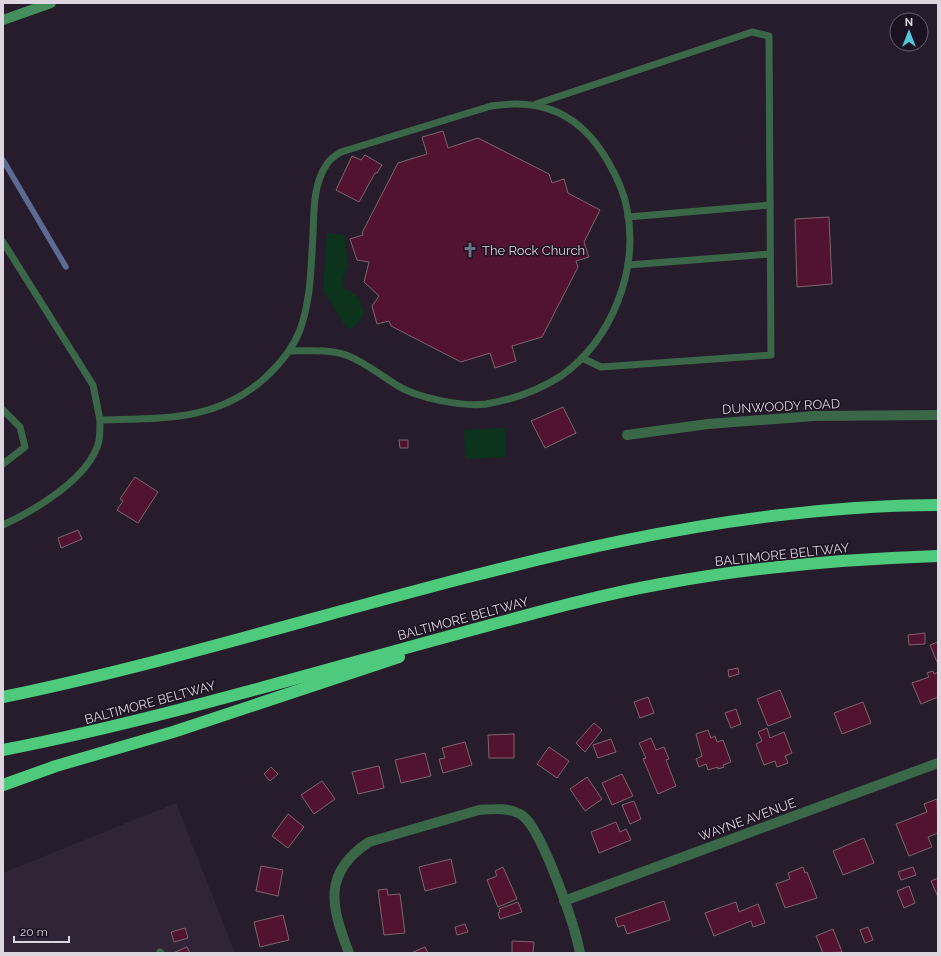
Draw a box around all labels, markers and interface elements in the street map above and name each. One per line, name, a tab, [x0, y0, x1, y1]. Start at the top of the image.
north arrow	[889, 12, 929, 52]
text: N	[905, 16, 913, 29]
church icon: The Rock Church	[461, 241, 479, 259]
place label: The Rock Church	[482, 243, 585, 258]
street label: DUNWOODY ROAD	[722, 396, 840, 417]
street label: BALTIMORE BELTWAY	[714, 540, 851, 569]
street label: BALTIMORE BELTWAY	[396, 594, 531, 643]
street label: BALTIMORE BELTWAY	[83, 678, 218, 727]
street label: WAYNE AVENUE	[696, 795, 798, 844]
scale bar	[14, 918, 69, 944]
text: 20 m	[20, 925, 48, 939]

